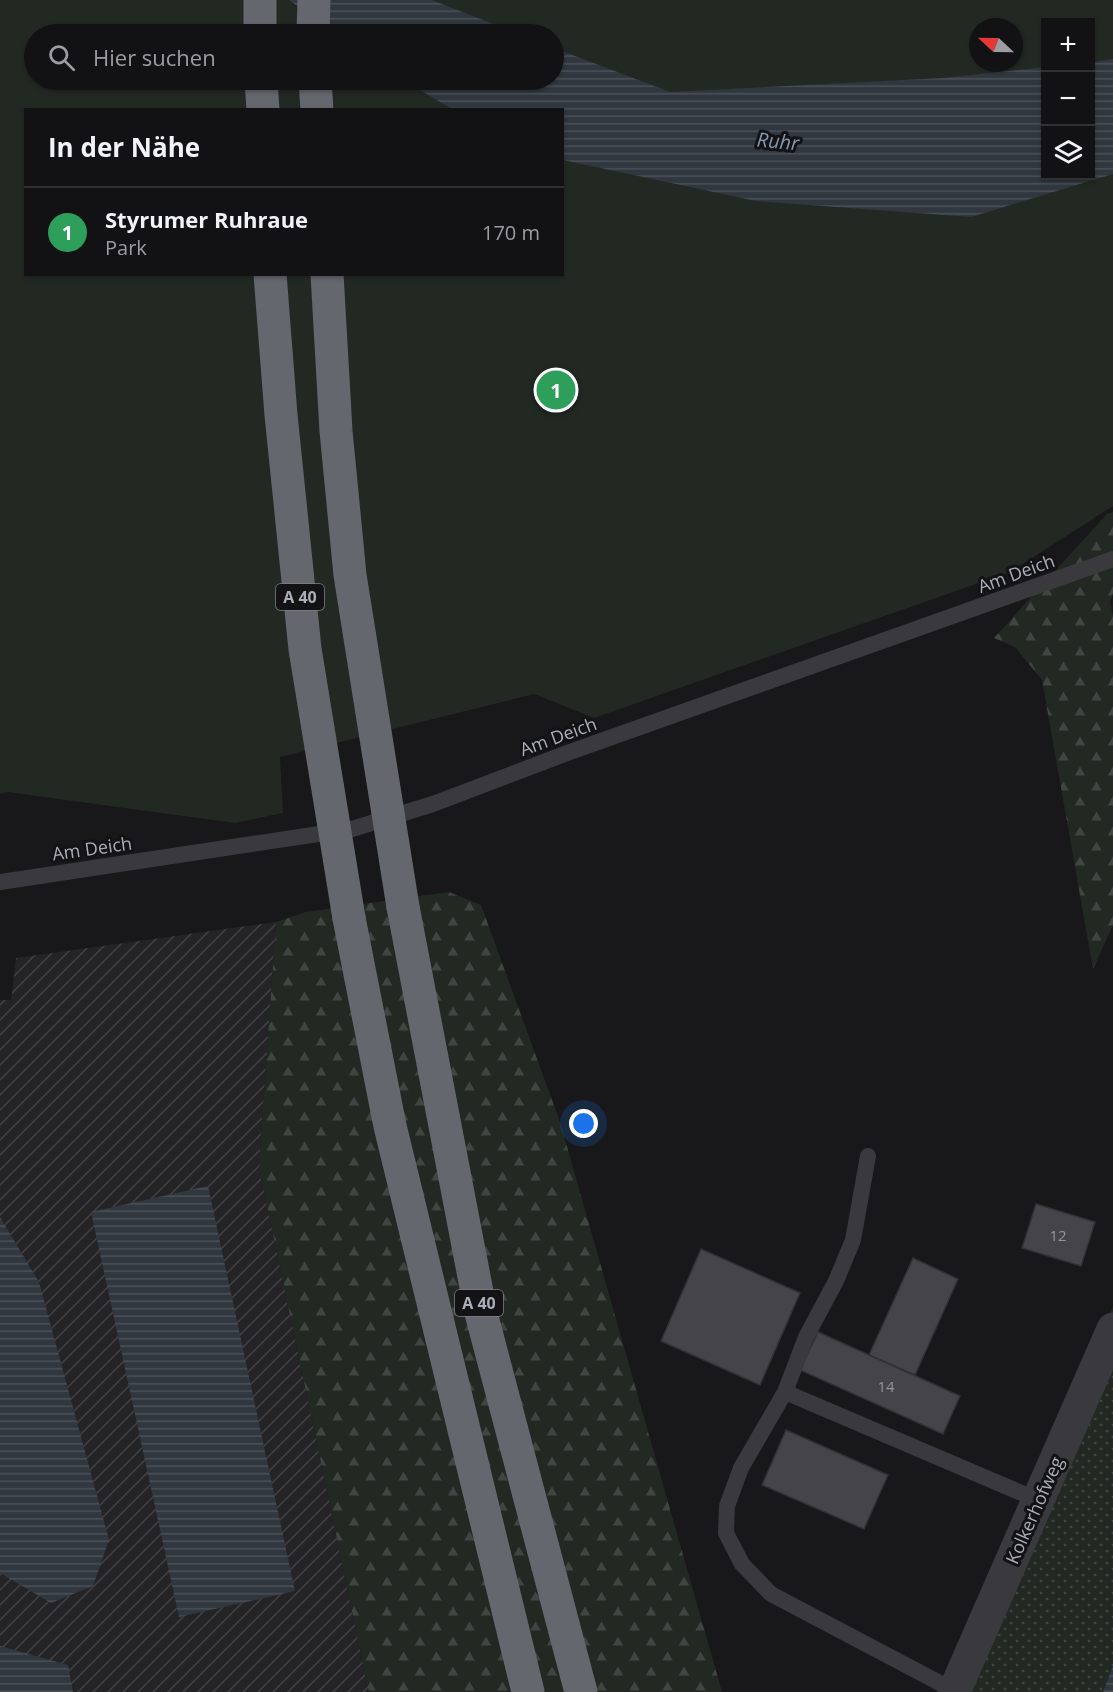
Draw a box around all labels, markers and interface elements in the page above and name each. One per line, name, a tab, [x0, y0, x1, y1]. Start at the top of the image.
north arrow	[969, 18, 1023, 72]
map controls	[1041, 18, 1095, 180]
button: +	[1041, 18, 1095, 72]
search box	[24, 24, 564, 90]
icon: search	[45, 41, 78, 74]
text: Hier suchen	[93, 42, 216, 72]
button: −	[1041, 72, 1095, 126]
water label: Ruhr	[756, 126, 801, 156]
button: layers	[1041, 126, 1095, 180]
text: In der Nähe	[48, 129, 200, 165]
text: Styrumer Ruhraue	[105, 204, 308, 234]
text: 1	[62, 219, 73, 246]
text: 170 m	[482, 219, 540, 246]
text: Park	[105, 234, 147, 261]
pin: 1	[536, 368, 576, 412]
street label: Am Deich	[974, 548, 1058, 598]
road number: A 40	[276, 584, 324, 610]
street label: Am Deich	[516, 711, 600, 761]
street label: Am Deich	[51, 831, 133, 865]
your location	[569, 1109, 598, 1138]
house number: 12	[1049, 1225, 1067, 1245]
road number: A 40	[455, 1290, 503, 1316]
house number: 14	[877, 1376, 895, 1396]
street label: Kolkerhofweg	[1000, 1452, 1068, 1567]

